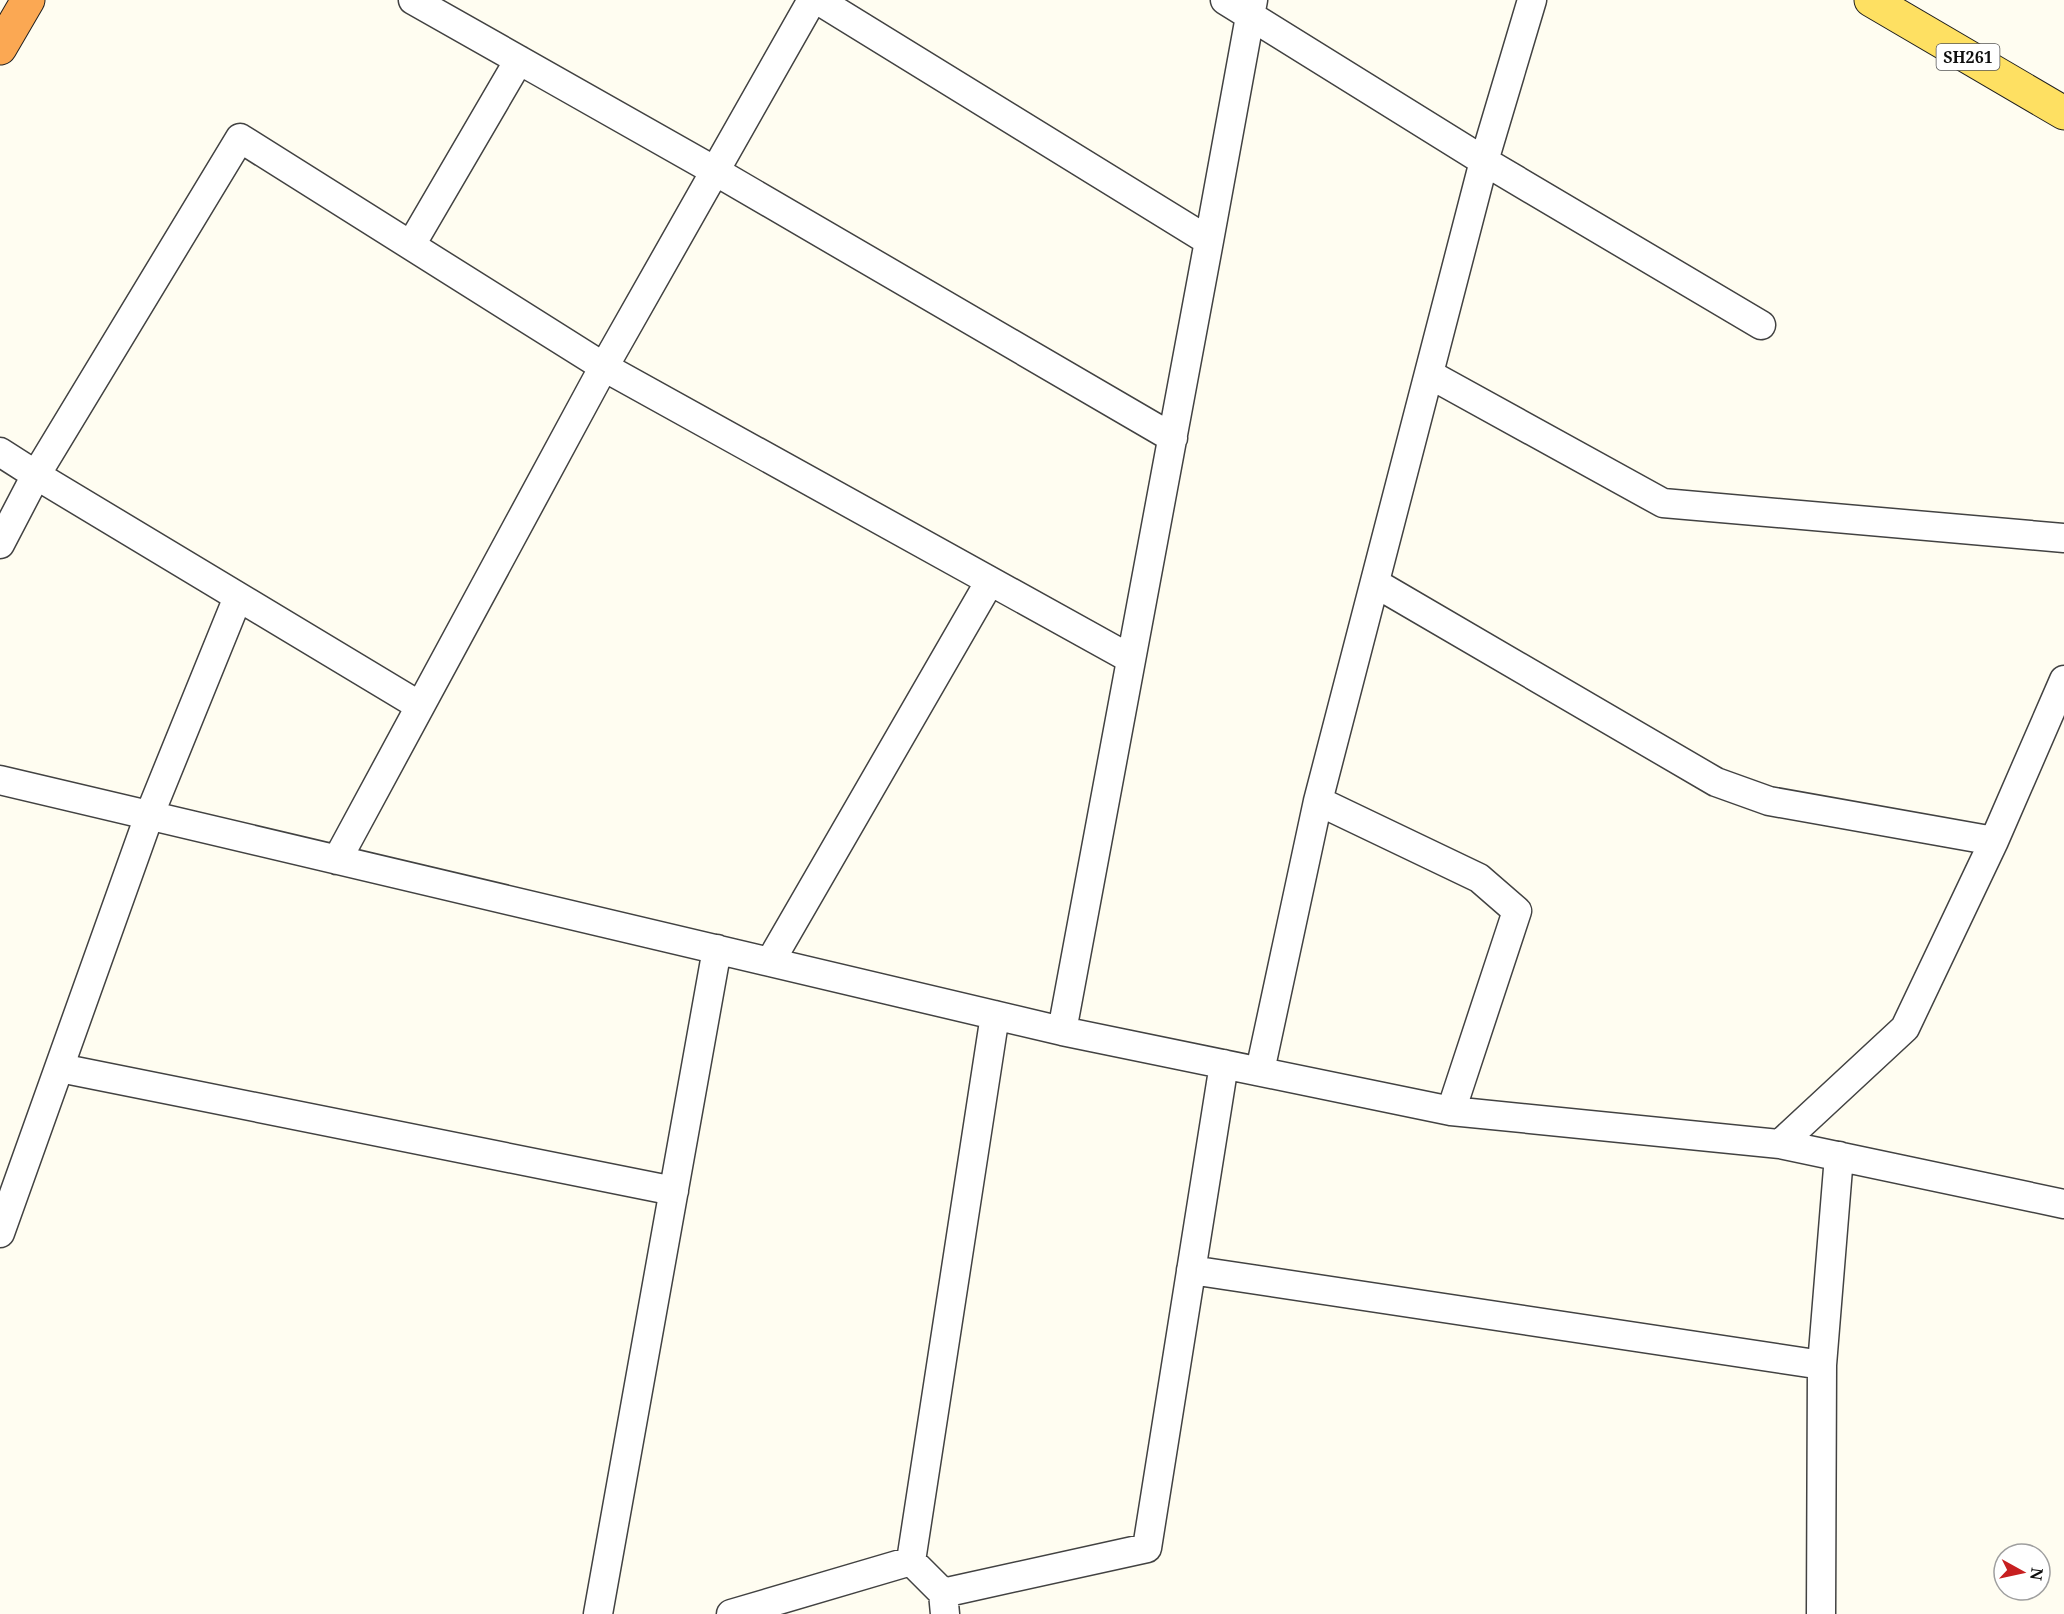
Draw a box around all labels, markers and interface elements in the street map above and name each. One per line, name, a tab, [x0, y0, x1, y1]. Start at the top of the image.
road number: SH261	[1936, 44, 2000, 70]
north arrow	[1992, 1542, 2052, 1602]
text: N	[2025, 1566, 2049, 1582]

